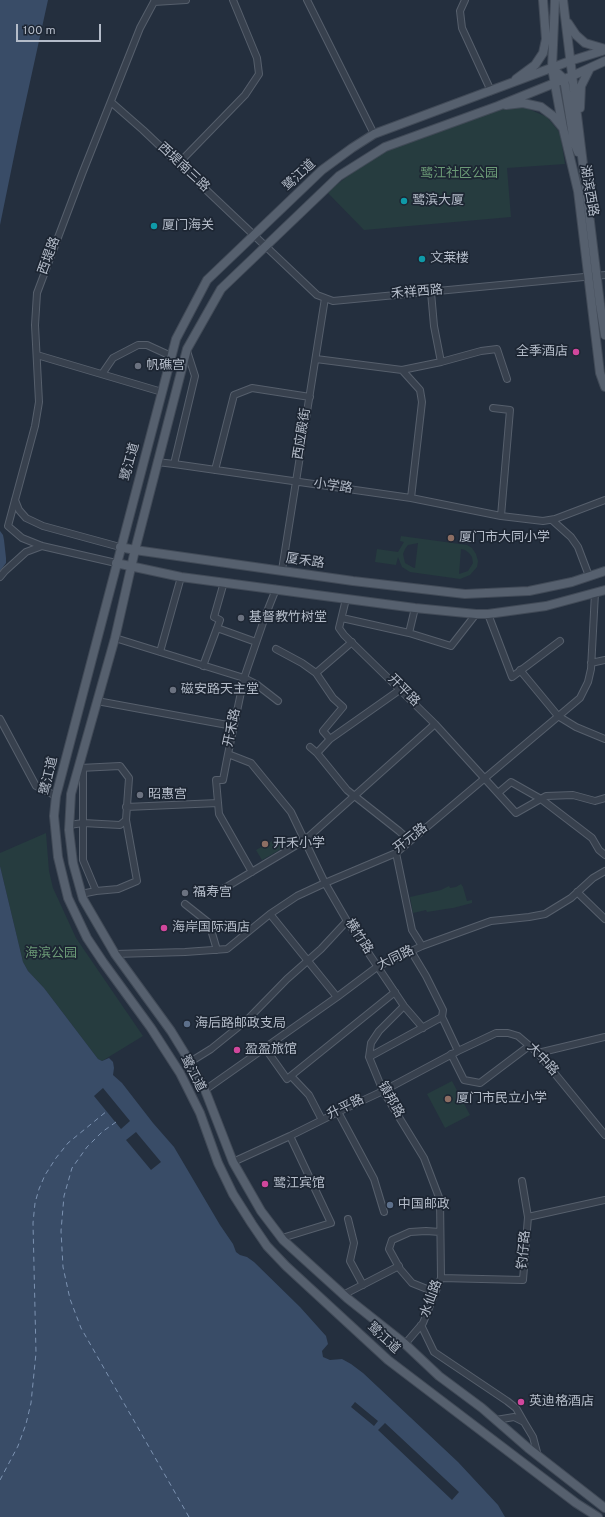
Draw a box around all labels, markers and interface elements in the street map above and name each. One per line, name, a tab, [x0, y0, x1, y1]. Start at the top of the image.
scale bar	[18, 16, 103, 42]
text: 100 m	[23, 23, 56, 39]
street label: 西堤南三路	[154, 140, 212, 196]
street label: 鹭江道	[280, 157, 320, 195]
street label: 湖滨西路	[576, 164, 600, 218]
park label: 鹭江社区公园	[420, 166, 498, 182]
place label: 鹭滨大厦	[412, 193, 464, 209]
marker: 鹭滨大厦	[399, 196, 409, 206]
place label: 厦门海关	[162, 218, 214, 234]
marker: 厦门海关	[149, 221, 159, 231]
street label: 西堤路	[36, 235, 64, 277]
place label: 文莱楼	[430, 251, 469, 267]
marker: 文莱楼	[417, 254, 427, 264]
street label: 禾祥西路	[390, 283, 444, 303]
place label: 全季酒店	[516, 344, 568, 360]
marker: 全季酒店	[571, 347, 581, 357]
place label: 帆礁宫	[146, 358, 185, 374]
marker: 帆礁宫	[133, 361, 143, 371]
street label: 西应殿街	[291, 407, 315, 461]
street label: 鹭江道	[118, 441, 144, 483]
street label: 小学路	[313, 477, 353, 497]
place label: 厦门市大同小学	[459, 530, 550, 546]
marker: 厦门市大同小学	[446, 533, 456, 543]
street label: 厦禾路	[285, 552, 325, 572]
place label: 基督教竹树堂	[249, 610, 327, 626]
marker: 基督教竹树堂	[236, 613, 246, 623]
street label: 开平路	[384, 672, 422, 710]
place label: 磁安路天主堂	[181, 682, 259, 698]
marker: 磁安路天主堂	[168, 685, 178, 695]
street label: 开禾路	[221, 707, 245, 749]
street label: 鹭江道	[38, 755, 62, 797]
place label: 昭惠宫	[148, 787, 187, 803]
marker: 昭惠宫	[135, 790, 145, 800]
street label: 开元路	[391, 821, 431, 857]
place label: 开禾小学	[273, 836, 325, 852]
marker: 开禾小学	[260, 839, 270, 849]
place label: 福寿宫	[193, 885, 232, 901]
marker: 福寿宫	[180, 888, 190, 898]
street label: 横竹路	[341, 916, 375, 958]
place label: 海岸国际酒店	[172, 920, 250, 936]
marker: 海岸国际酒店	[159, 923, 169, 933]
street label: 大同路	[375, 943, 417, 975]
park label: 海滨公园	[25, 946, 77, 962]
place label: 海后路邮政支局	[195, 1016, 286, 1032]
marker: 海后路邮政支局	[182, 1019, 192, 1029]
street label: 大中路	[523, 1040, 561, 1080]
place label: 盈盈旅馆	[245, 1042, 297, 1058]
marker: 盈盈旅馆	[232, 1045, 242, 1055]
street label: 鹭江道	[176, 1053, 208, 1095]
street label: 镇邦路	[374, 1079, 406, 1121]
place label: 厦门市民立小学	[456, 1091, 547, 1107]
street label: 升平路	[325, 1092, 367, 1124]
marker: 厦门市民立小学	[443, 1094, 453, 1104]
place label: 鹭江宾馆	[273, 1176, 325, 1192]
marker: 鹭江宾馆	[260, 1179, 270, 1189]
place label: 中国邮政	[398, 1197, 450, 1213]
marker: 中国邮政	[385, 1200, 395, 1210]
street label: 钓仔路	[516, 1230, 534, 1270]
street label: 水仙路	[418, 1278, 446, 1320]
street label: 鹭江道	[363, 1320, 403, 1358]
place label: 英迪格酒店	[529, 1394, 594, 1410]
marker: 英迪格酒店	[516, 1397, 526, 1407]

